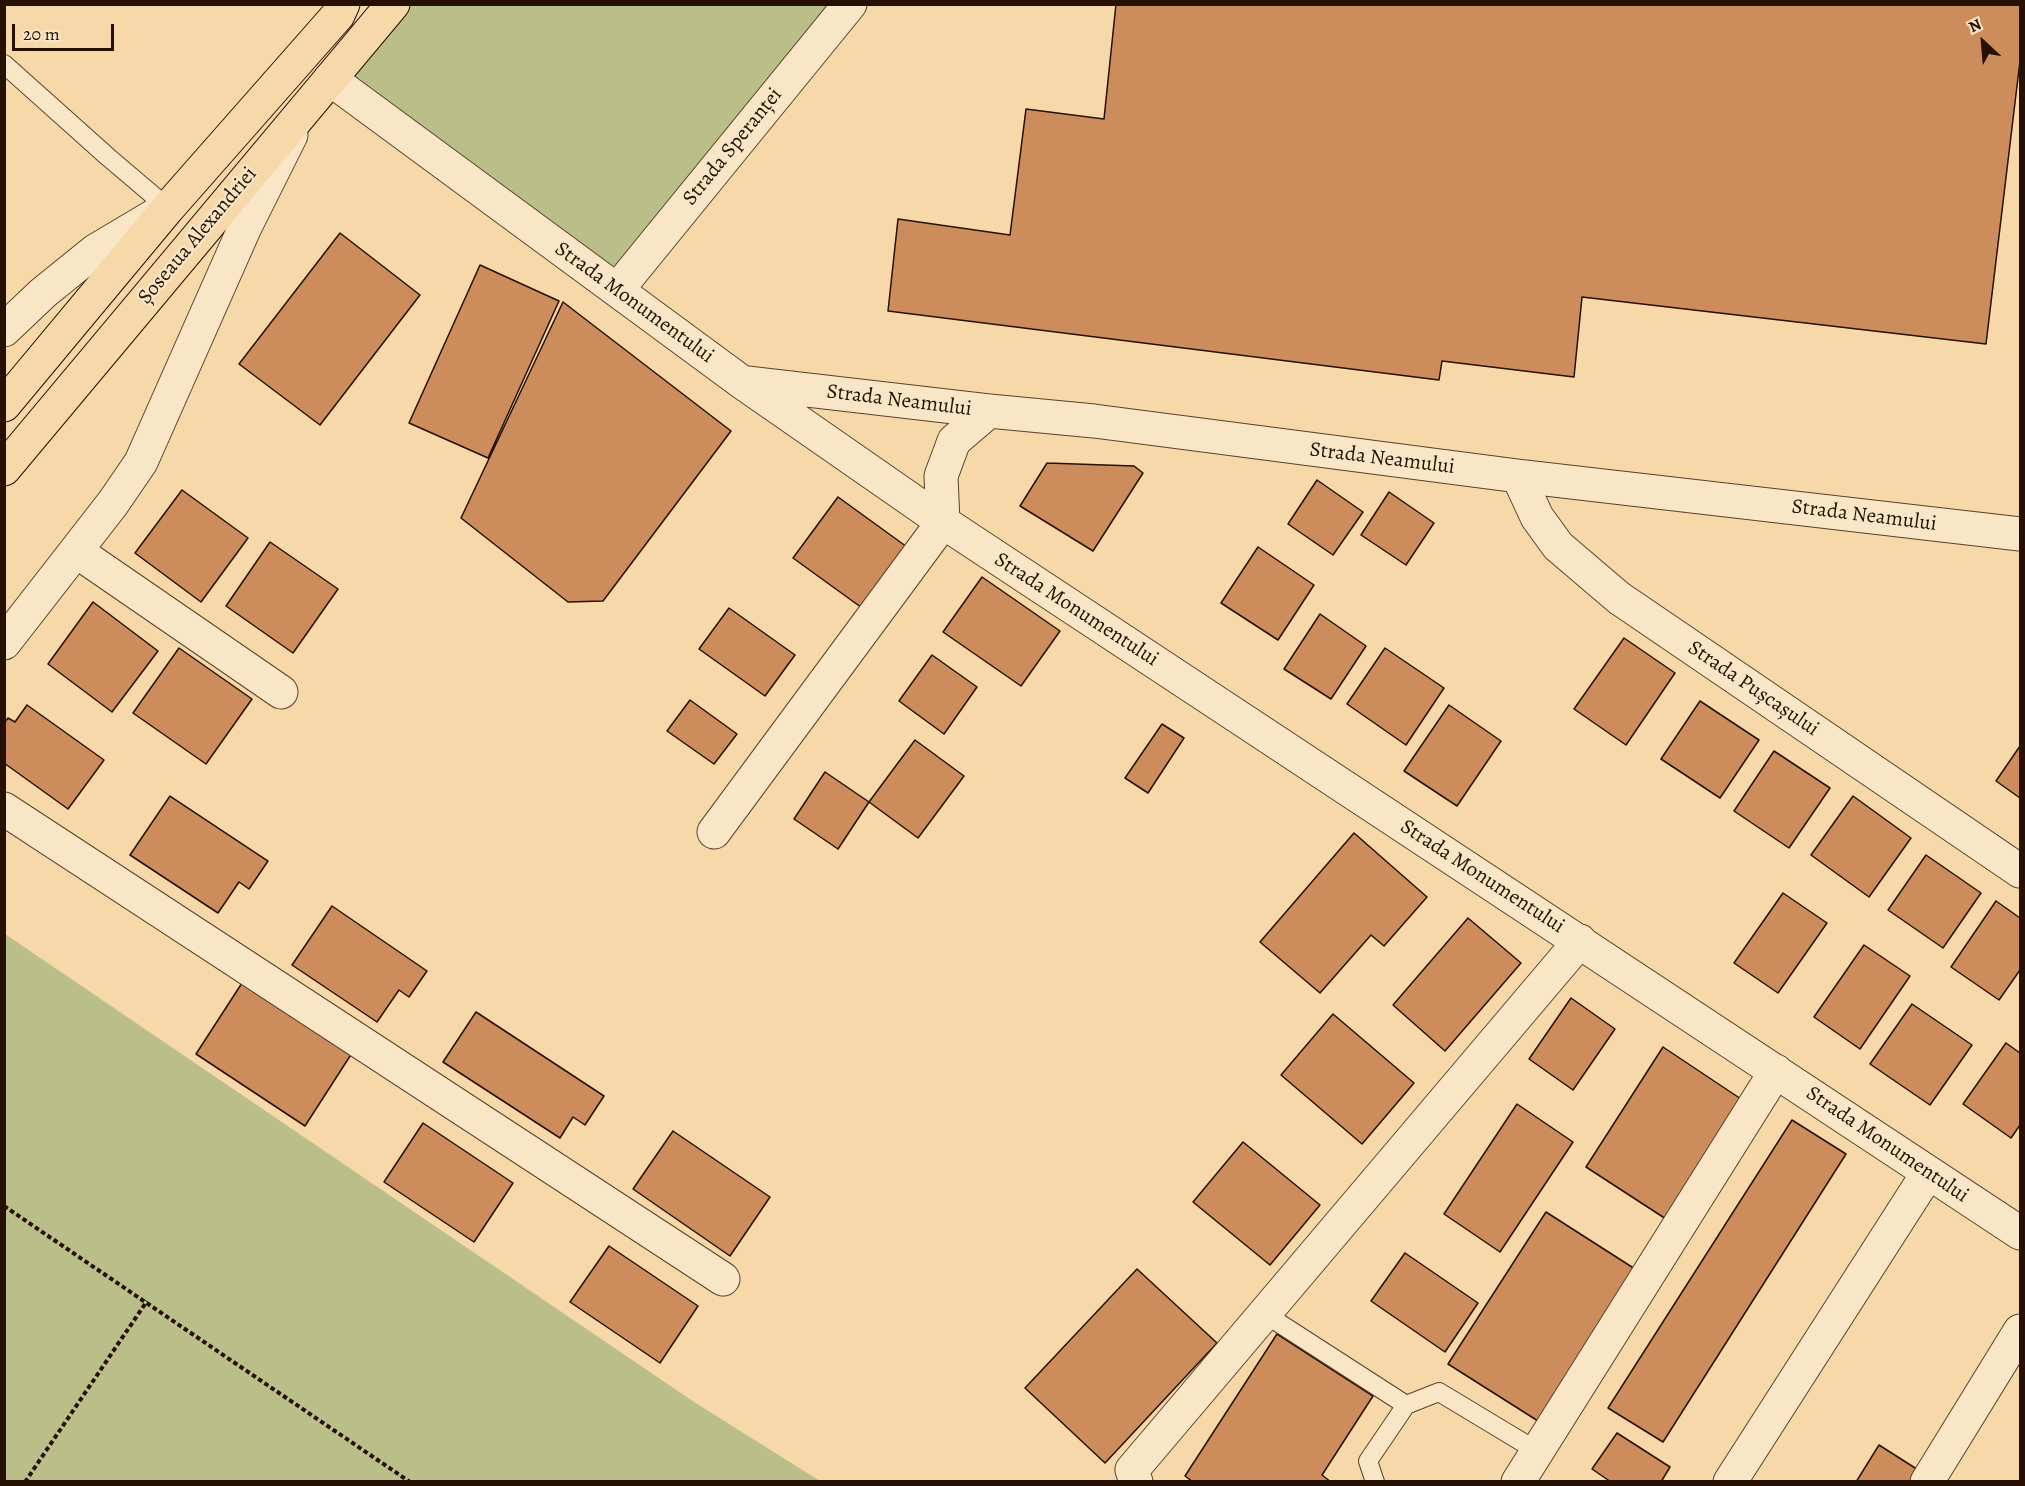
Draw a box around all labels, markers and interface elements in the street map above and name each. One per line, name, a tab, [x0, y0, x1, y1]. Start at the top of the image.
scale bar	[15, 12, 117, 50]
north arrow	[1953, 12, 2013, 72]
text: N	[1965, 13, 1985, 38]
text: 20 m	[23, 22, 60, 46]
street label: Strada Speranței	[678, 83, 788, 211]
street label: Șoseaua Alexandriei	[133, 162, 263, 310]
street label: Strada Monumentului	[549, 237, 719, 369]
street label: Strada Neamului	[825, 380, 973, 422]
street label: Strada Neamului	[1308, 438, 1456, 480]
street label: Strada Neamului	[1790, 495, 1938, 537]
street label: Strada Monumentului	[989, 548, 1163, 672]
street label: Strada Pușcașului	[1683, 636, 1823, 742]
street label: Strada Monumentului	[1395, 815, 1569, 939]
street label: Strada Monumentului	[1801, 1081, 1973, 1209]

